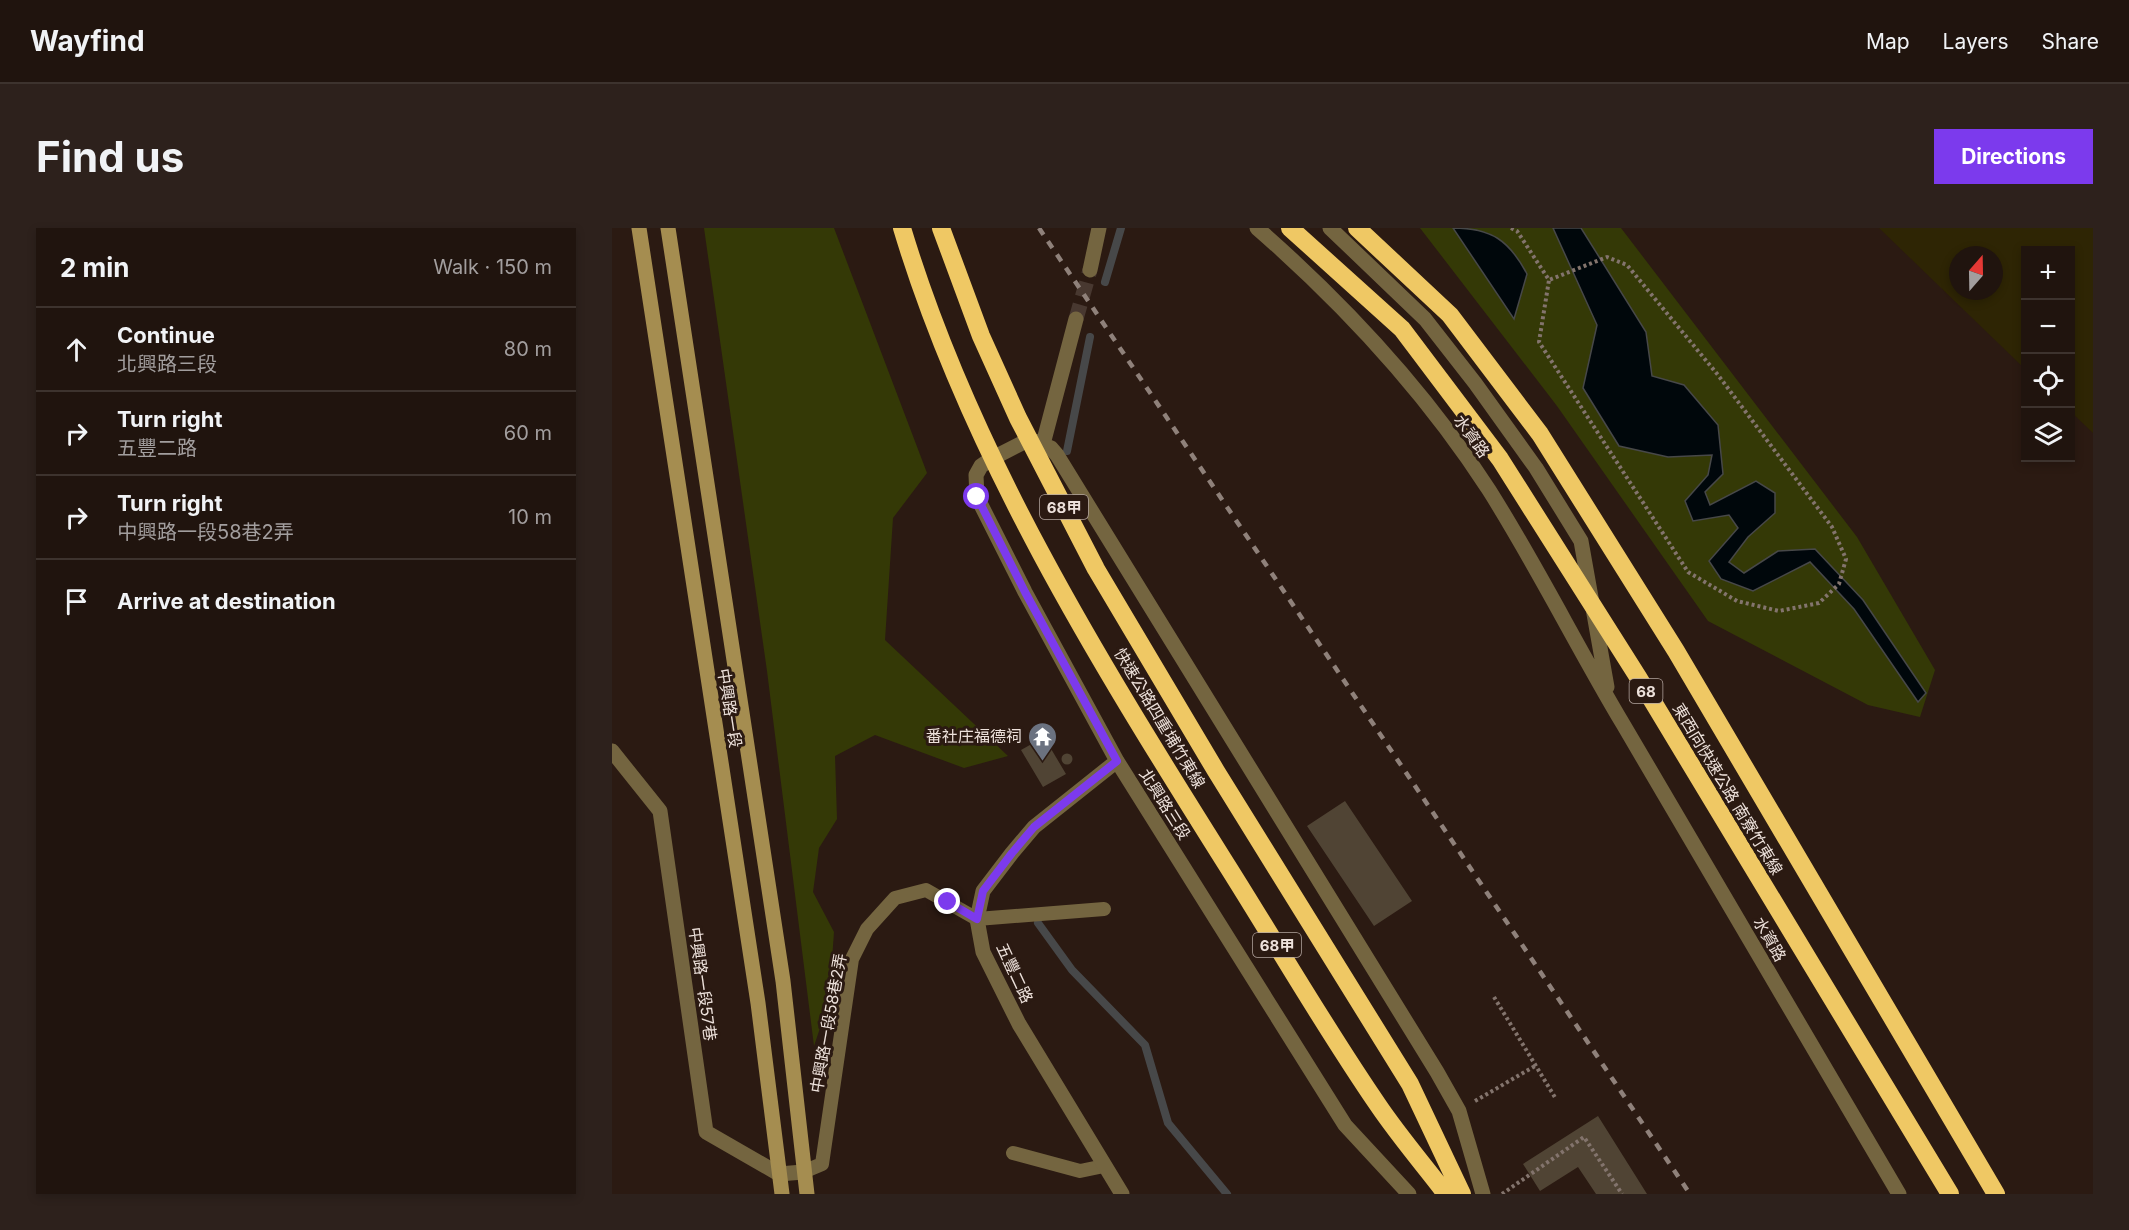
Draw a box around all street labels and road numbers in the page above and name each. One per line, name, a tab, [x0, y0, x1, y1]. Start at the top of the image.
street label: 水資路	[1450, 411, 1494, 461]
road number: 68甲	[1040, 495, 1088, 519]
street label: 快速公路四重埔竹東線	[1110, 644, 1210, 792]
street label: 中興路一段	[714, 667, 746, 749]
road number: 68	[1630, 679, 1662, 703]
street label: 東西向快速公路 南寮竹東線	[1669, 700, 1787, 878]
street label: 北興路三段	[1135, 765, 1195, 843]
street label: 水資路	[1749, 913, 1791, 965]
street label: 中興路一段57巷	[685, 926, 721, 1042]
road number: 68甲	[1253, 933, 1301, 957]
street label: 五豐二路	[992, 940, 1038, 1006]
street label: 中興路一段58巷2弄	[806, 952, 850, 1094]

